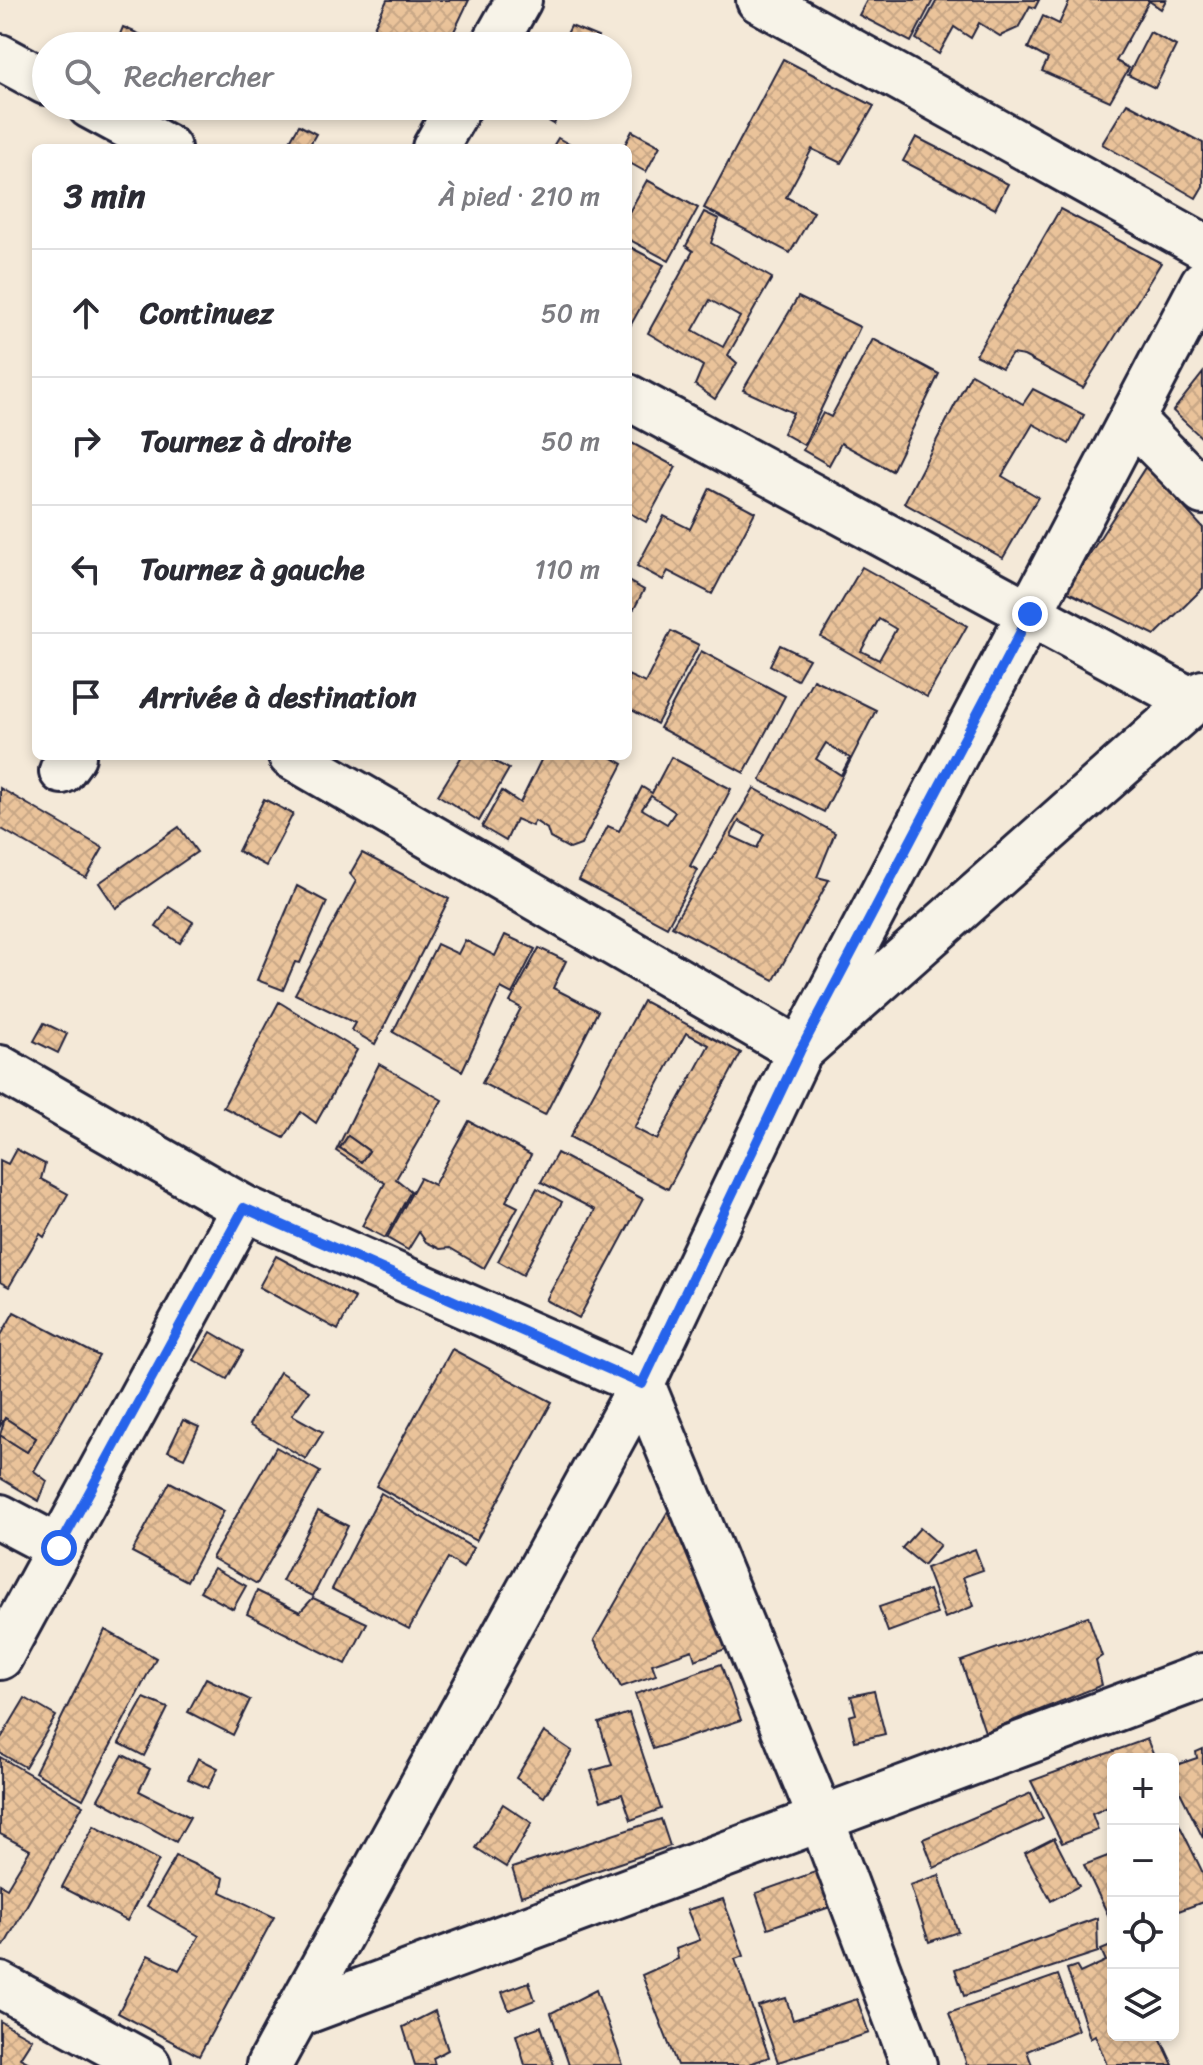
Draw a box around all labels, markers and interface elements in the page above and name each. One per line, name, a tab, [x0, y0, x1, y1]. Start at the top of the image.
search box	[32, 32, 632, 120]
text: Rechercher	[124, 49, 274, 103]
icon: search	[60, 54, 104, 98]
text: 3 min	[64, 166, 145, 226]
text: À pied · 210 m	[438, 173, 600, 219]
text: Continuez	[140, 286, 274, 340]
text: 50 m	[541, 290, 600, 336]
icon: ahead	[64, 291, 108, 335]
text: Tournez à droite	[140, 414, 351, 468]
text: 50 m	[541, 418, 600, 464]
icon: right	[64, 419, 108, 463]
text: Tournez à gauche	[140, 542, 365, 596]
text: 110 m	[535, 546, 600, 592]
icon: left	[64, 547, 108, 591]
route end	[1012, 596, 1048, 632]
text: Arrivée à destination	[140, 670, 417, 724]
icon: arrive	[64, 675, 108, 719]
route start	[41, 1530, 77, 1566]
map controls	[1107, 1753, 1179, 2041]
button: +	[1107, 1753, 1179, 1825]
button: −	[1107, 1825, 1179, 1897]
button: locate	[1107, 1897, 1179, 1969]
button: layers	[1107, 1969, 1179, 2041]

